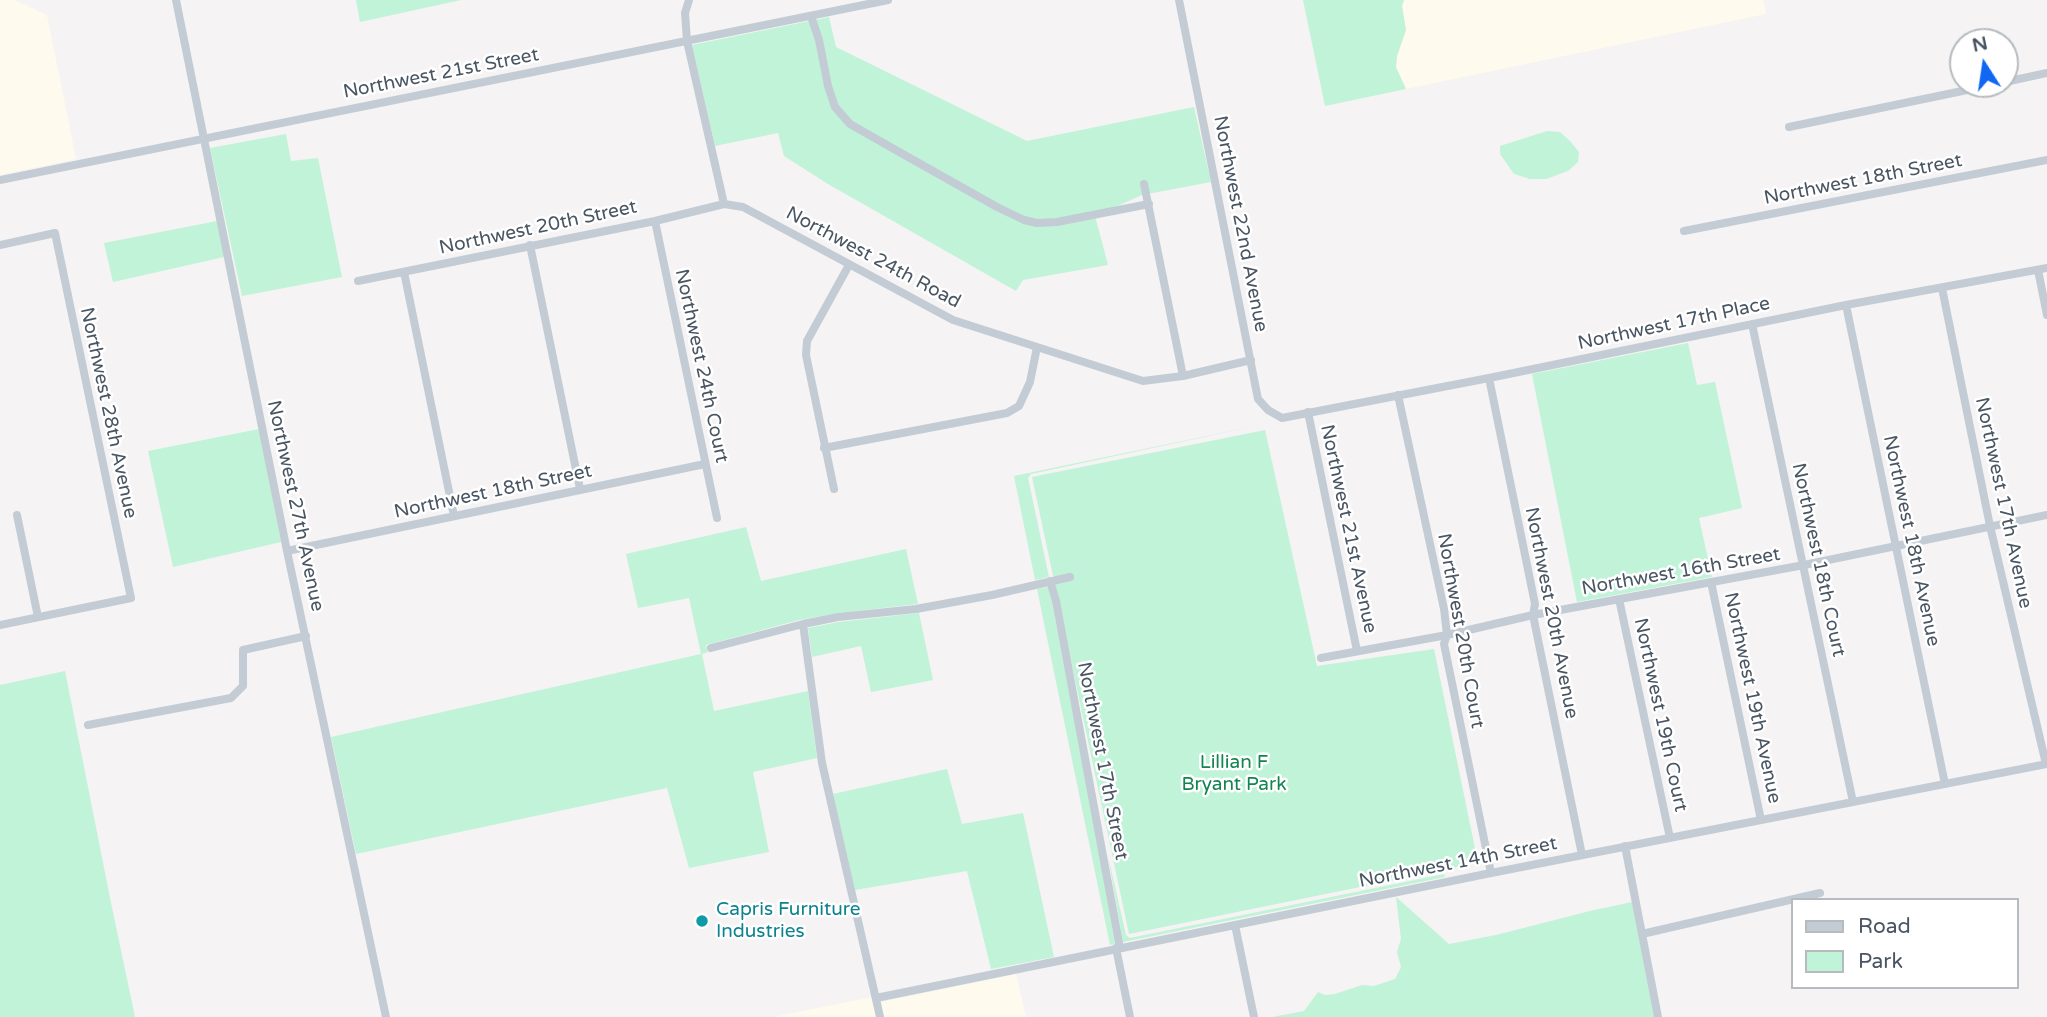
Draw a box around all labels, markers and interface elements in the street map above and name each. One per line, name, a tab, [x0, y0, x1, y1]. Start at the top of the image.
north arrow	[1949, 28, 2019, 98]
text: N	[1970, 32, 1990, 57]
street label: Northwest 21st Street	[341, 44, 541, 104]
street label: Northwest 22nd Avenue	[1208, 114, 1272, 334]
street label: Northwest 18th Street	[1762, 150, 1964, 210]
street label: Northwest 20th Street	[437, 196, 639, 260]
street label: Northwest 24th Road	[782, 202, 964, 314]
street label: Northwest 24th Court	[669, 267, 733, 465]
street label: Northwest 17th Place	[1576, 292, 1772, 356]
street label: Northwest 28th Avenue	[74, 305, 142, 521]
street label: Northwest 17th Avenue	[1969, 395, 2037, 611]
street label: Northwest 27th Avenue	[261, 398, 329, 614]
street label: Northwest 21st Avenue	[1315, 423, 1381, 635]
street label: Northwest 18th Avenue	[1877, 433, 1945, 649]
street label: Northwest 18th Street	[392, 460, 594, 524]
street label: Northwest 18th Court	[1786, 461, 1850, 659]
street label: Northwest 20th Avenue	[1519, 505, 1583, 721]
street label: Northwest 20th Court	[1432, 532, 1488, 730]
street label: Northwest 16th Street	[1580, 543, 1782, 601]
street label: Northwest 19th Avenue	[1718, 590, 1786, 806]
street label: Northwest 19th Court	[1628, 616, 1692, 814]
street label: Northwest 17th Street	[1072, 660, 1132, 862]
park label: Lillian F Bryant Park	[1181, 752, 1287, 796]
street label: Northwest 14th Street	[1357, 833, 1559, 893]
legend	[1792, 898, 2019, 989]
place label: Capris Furniture Industries	[716, 899, 861, 943]
marker: Capris Furniture Industries	[694, 913, 710, 929]
text: Road	[1858, 914, 1911, 939]
text: Park	[1858, 949, 1903, 974]

